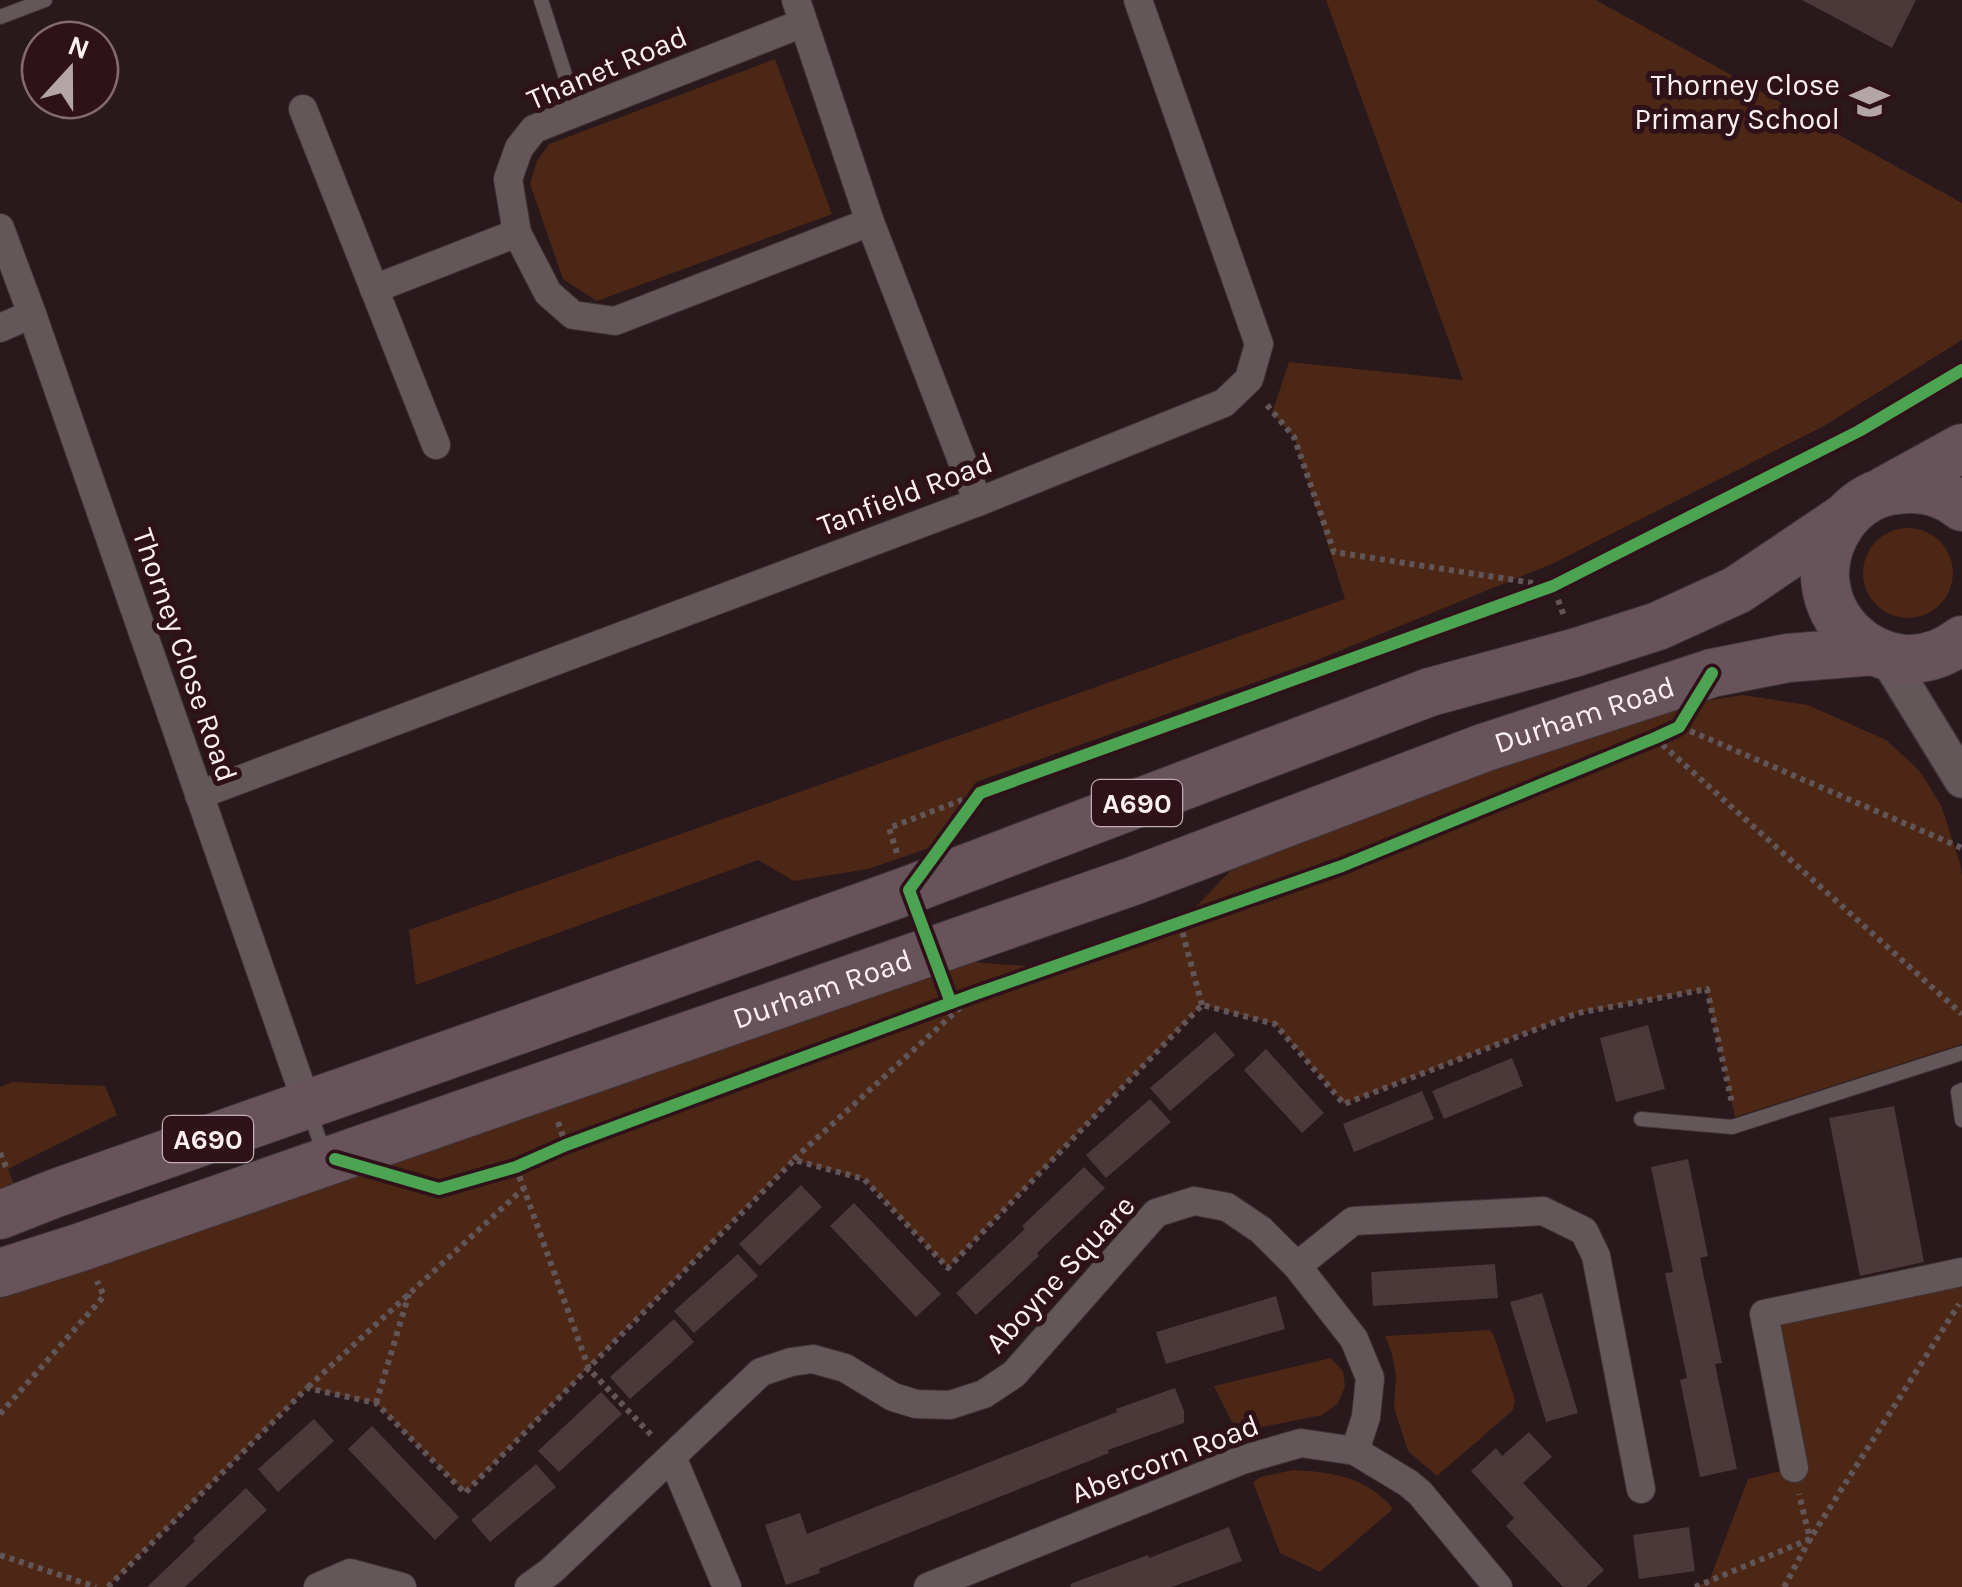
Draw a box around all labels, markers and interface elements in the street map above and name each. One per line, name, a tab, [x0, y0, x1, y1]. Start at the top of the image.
street label: Thanet Road	[521, 18, 693, 118]
north arrow	[20, 20, 120, 120]
text: N	[63, 28, 94, 66]
place label: Thorney Close Primary School	[1634, 67, 1840, 137]
school or university icon: Thorney Close Primary School	[1849, 81, 1891, 123]
street label: Tanfield Road	[813, 444, 997, 544]
street label: Thorney Close Road	[125, 524, 245, 786]
street label: Durham Road	[1490, 668, 1679, 761]
road number: A690	[1092, 780, 1182, 826]
street label: Durham Road	[728, 941, 917, 1037]
road number: A690	[163, 1116, 253, 1162]
street label: Aboyne Square	[978, 1188, 1142, 1360]
street label: Abercorn Road	[1066, 1407, 1264, 1511]

